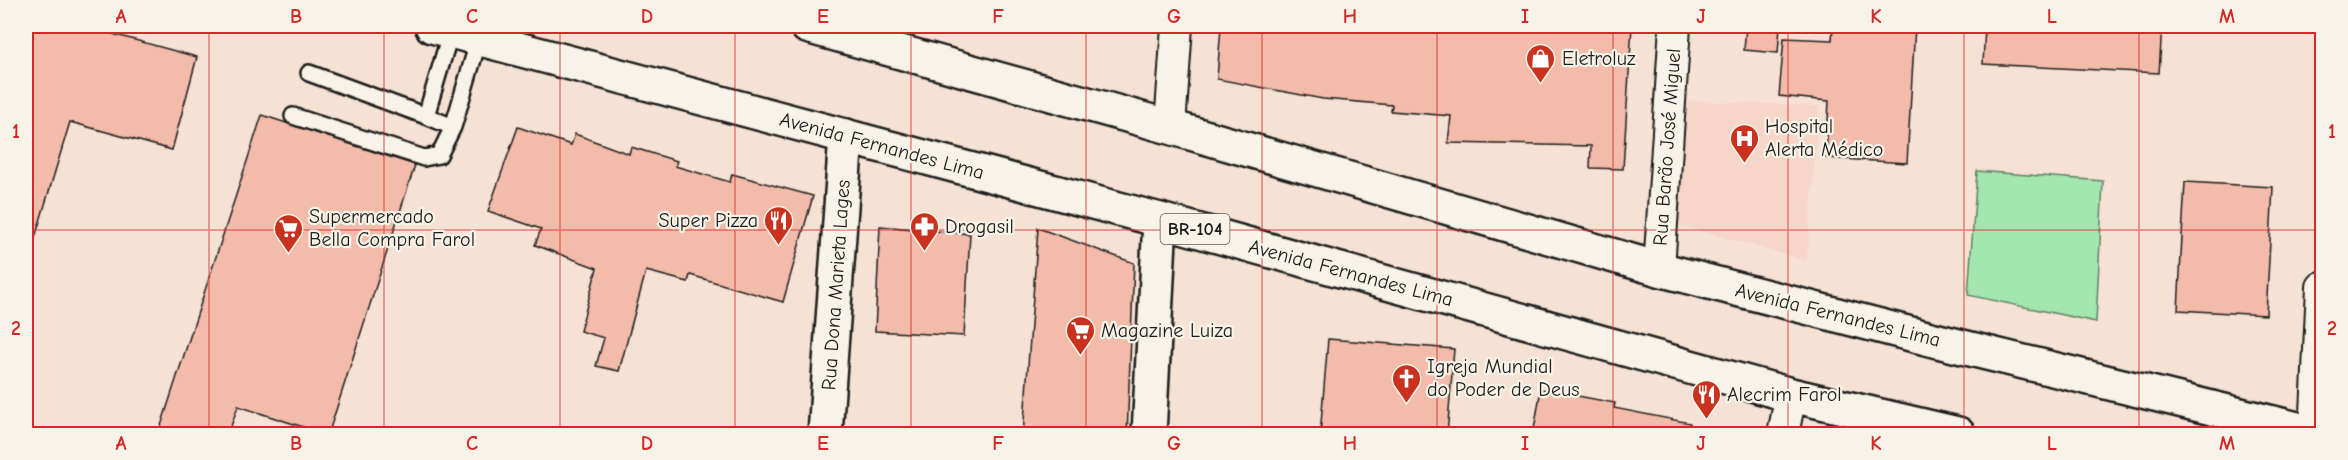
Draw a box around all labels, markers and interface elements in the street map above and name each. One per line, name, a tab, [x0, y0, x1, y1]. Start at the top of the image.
text: A	[115, 5, 127, 28]
text: B	[290, 5, 302, 28]
text: C	[466, 5, 478, 28]
text: D	[641, 5, 653, 28]
text: E	[817, 5, 829, 28]
text: F	[992, 5, 1004, 28]
text: G	[1167, 5, 1181, 28]
text: H	[1343, 5, 1357, 28]
text: I	[1521, 5, 1529, 28]
text: J	[1696, 5, 1706, 28]
text: K	[1870, 5, 1882, 28]
text: L	[2047, 5, 2057, 28]
text: M	[2219, 5, 2235, 28]
shop icon: Eletroluz	[1525, 42, 1557, 84]
place label: Eletroluz	[1562, 47, 1636, 70]
street label: Rua Barão José Miguel	[1649, 48, 1685, 246]
street label: Avenida Fernandes Lima	[777, 108, 987, 184]
place label: Hospital Alerta Médico	[1765, 115, 1883, 161]
text: 1	[12, 120, 20, 143]
text: 1	[2328, 120, 2336, 143]
hospital icon: Hospital Alerta Médico	[1728, 122, 1760, 164]
street label: Rua Dona Marieta Lages	[817, 179, 855, 391]
restaurant icon: Super Pizza	[763, 204, 795, 246]
place label: Supermercado Bella Compra Farol	[309, 205, 475, 251]
place label: Super Pizza	[659, 209, 758, 232]
pharmacy icon: Drogasil	[908, 210, 940, 252]
supermarket icon: Supermercado Bella Compra Farol	[272, 212, 304, 254]
road number: BR-104	[1160, 214, 1230, 244]
place label: Drogasil	[945, 215, 1014, 238]
street label: Avenida Fernandes Lima	[1246, 235, 1456, 311]
street label: Avenida Fernandes Lima	[1733, 278, 1943, 352]
supermarket icon: Magazine Luiza	[1064, 314, 1096, 356]
text: 2	[11, 317, 21, 340]
text: 2	[2327, 317, 2337, 340]
place label: Magazine Luiza	[1101, 319, 1233, 342]
place label: Igreja Mundial do Poder de Deus	[1427, 355, 1579, 401]
church icon: Igreja Mundial do Poder de Deus	[1390, 362, 1422, 404]
restaurant icon: Alecrim Farol	[1690, 378, 1722, 420]
place label: Alecrim Farol	[1727, 383, 1842, 406]
text: A	[115, 432, 127, 455]
text: B	[290, 432, 302, 455]
text: C	[466, 432, 478, 455]
text: D	[641, 432, 653, 455]
text: E	[817, 432, 829, 455]
text: F	[992, 432, 1004, 455]
text: G	[1167, 432, 1181, 455]
text: H	[1343, 432, 1357, 455]
text: I	[1521, 432, 1529, 455]
text: J	[1696, 432, 1706, 455]
text: K	[1870, 432, 1882, 455]
text: L	[2047, 432, 2057, 455]
text: M	[2219, 432, 2235, 455]

